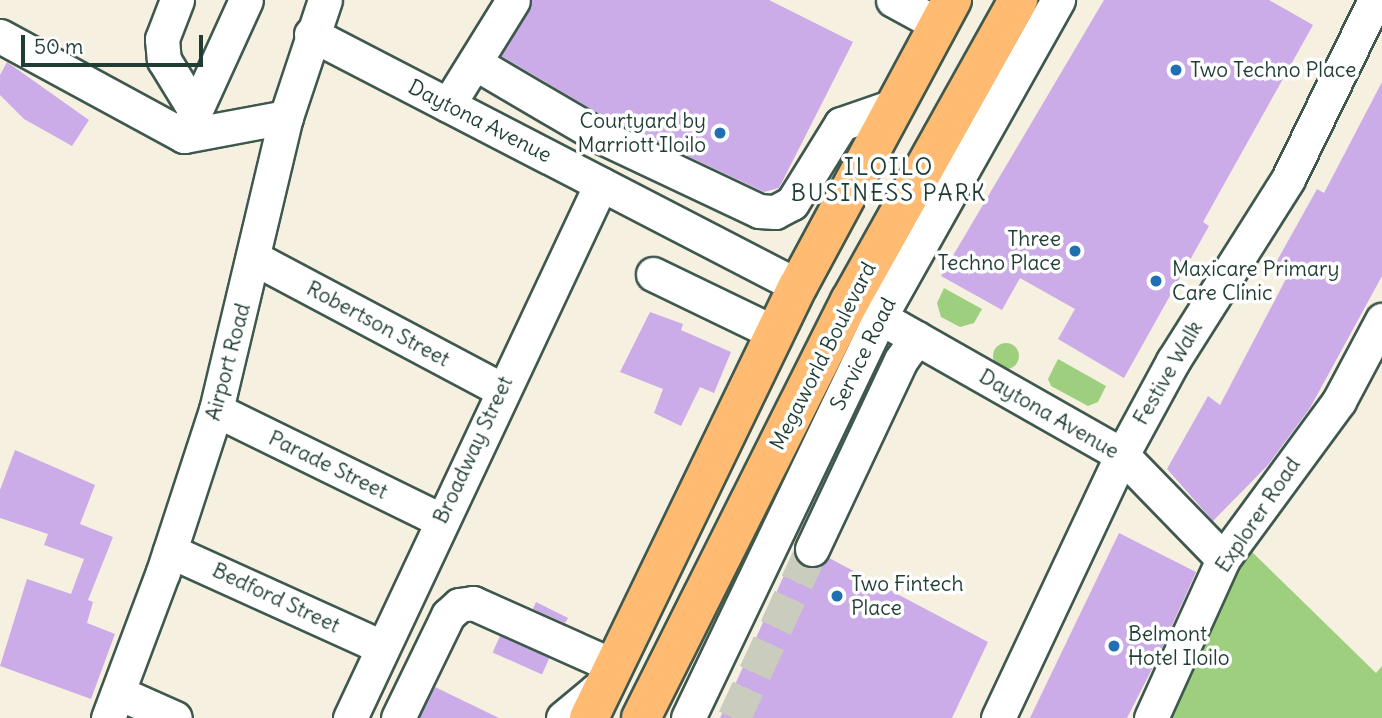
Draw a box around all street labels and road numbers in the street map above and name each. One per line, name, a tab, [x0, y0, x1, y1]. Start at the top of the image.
street label: Daytona Avenue	[404, 74, 556, 168]
street label: Megaworld Boulevard	[765, 258, 881, 454]
street label: Robertson Street	[302, 276, 454, 372]
street label: Service Road	[825, 294, 901, 414]
street label: Airport Road	[200, 301, 256, 423]
street label: Festive Walk	[1128, 317, 1208, 429]
street label: Daytona Avenue	[975, 364, 1123, 464]
street label: Broadway Street	[428, 372, 518, 528]
street label: Parade Street	[265, 425, 391, 505]
street label: Explorer Road	[1210, 453, 1306, 577]
street label: Bedford Street	[208, 558, 344, 638]

